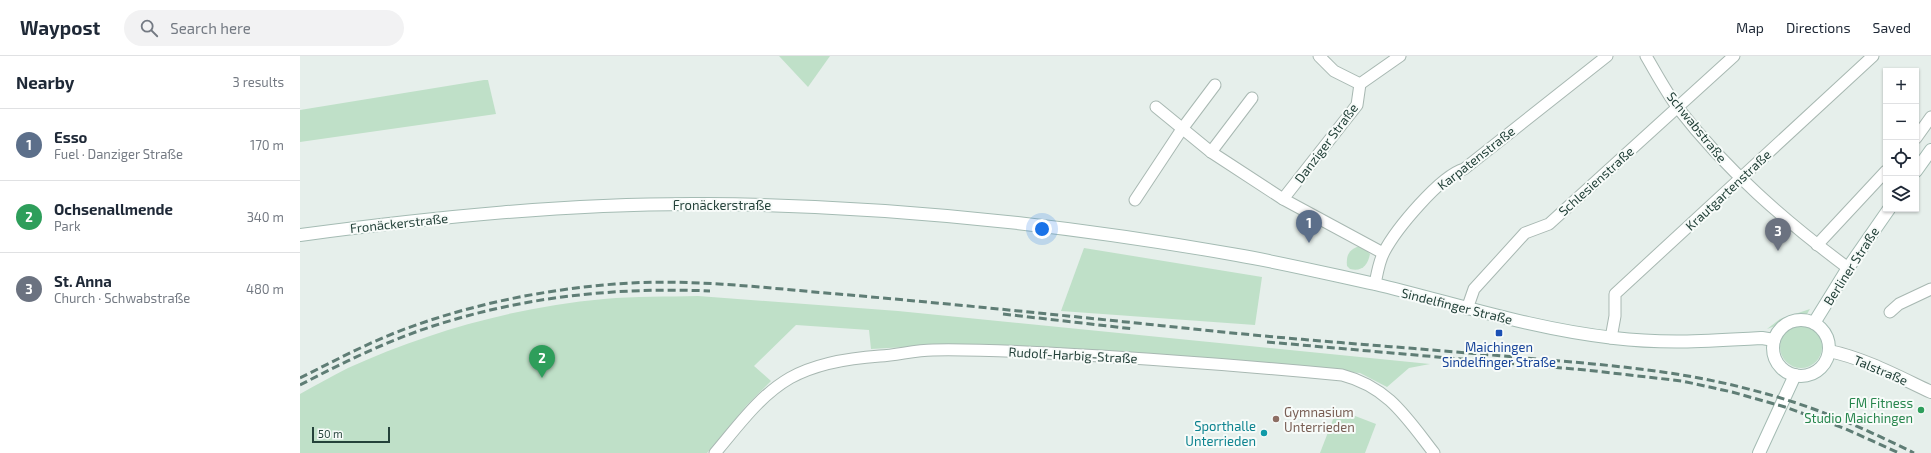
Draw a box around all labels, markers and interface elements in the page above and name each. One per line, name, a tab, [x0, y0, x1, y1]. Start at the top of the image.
search box	[124, 10, 404, 46]
text: Waypost	[20, 16, 100, 39]
icon: search	[138, 17, 160, 39]
text: Search here	[170, 19, 251, 37]
text: Map	[1736, 19, 1764, 36]
text: Directions	[1786, 19, 1851, 36]
text: Saved	[1873, 19, 1911, 36]
map controls	[1883, 68, 1919, 212]
button: +	[1883, 68, 1919, 104]
text: Nearby	[16, 72, 74, 92]
text: 3 results	[233, 74, 284, 90]
street label: Schwabstraße	[1664, 89, 1730, 165]
street label: Danziger Straße	[1291, 100, 1361, 186]
button: −	[1883, 104, 1919, 140]
street label: Karpatenstraße	[1434, 123, 1518, 193]
text: Esso	[54, 128, 87, 146]
text: 1	[26, 137, 32, 153]
text: 170 m	[250, 137, 284, 153]
button: locate	[1883, 140, 1919, 176]
street label: Schlesienstraße	[1555, 143, 1637, 219]
text: Fuel · Danziger Straße	[54, 146, 183, 162]
street label: Krautgartenstraße	[1682, 146, 1774, 234]
button: layers	[1883, 176, 1919, 212]
street label: Fronäckerstraße	[673, 197, 771, 213]
text: Ochsenallmende	[54, 200, 173, 218]
text: 2	[25, 209, 33, 225]
text: 340 m	[247, 209, 284, 225]
street label: Fronäckerstraße	[349, 210, 449, 236]
pin: 1	[1296, 210, 1322, 243]
text: Park	[54, 218, 81, 234]
pin: 3	[1765, 218, 1791, 251]
your location	[1032, 219, 1052, 239]
street label: Berliner Straße	[1820, 224, 1882, 308]
text: St. Anna	[54, 272, 112, 290]
text: 3	[25, 281, 33, 297]
text: 480 m	[246, 281, 284, 297]
street label: Sindelfinger Straße	[1400, 284, 1514, 328]
text: Church · Schwabstraße	[54, 290, 190, 306]
marker: Maichingen Sindelfinger Straße	[1494, 328, 1504, 338]
place label: Maichingen Sindelfinger Straße	[1442, 339, 1556, 370]
street label: Rudolf-Harbig-Straße	[1008, 344, 1138, 366]
pin: 2	[529, 345, 555, 378]
street label: Talstraße	[1852, 352, 1910, 389]
place label: FM Fitness Studio Maichingen	[1804, 395, 1913, 426]
place label: Gymnasium Unterrieden	[1284, 404, 1355, 435]
marker: FM Fitness Studio Maichingen	[1916, 405, 1926, 415]
marker: Gymnasium Unterrieden	[1271, 414, 1281, 424]
place label: Sporthalle Unterrieden	[1185, 418, 1256, 449]
scale bar	[312, 425, 390, 444]
text: 50 m	[318, 427, 343, 440]
marker: Sporthalle Unterrieden	[1259, 428, 1269, 438]

